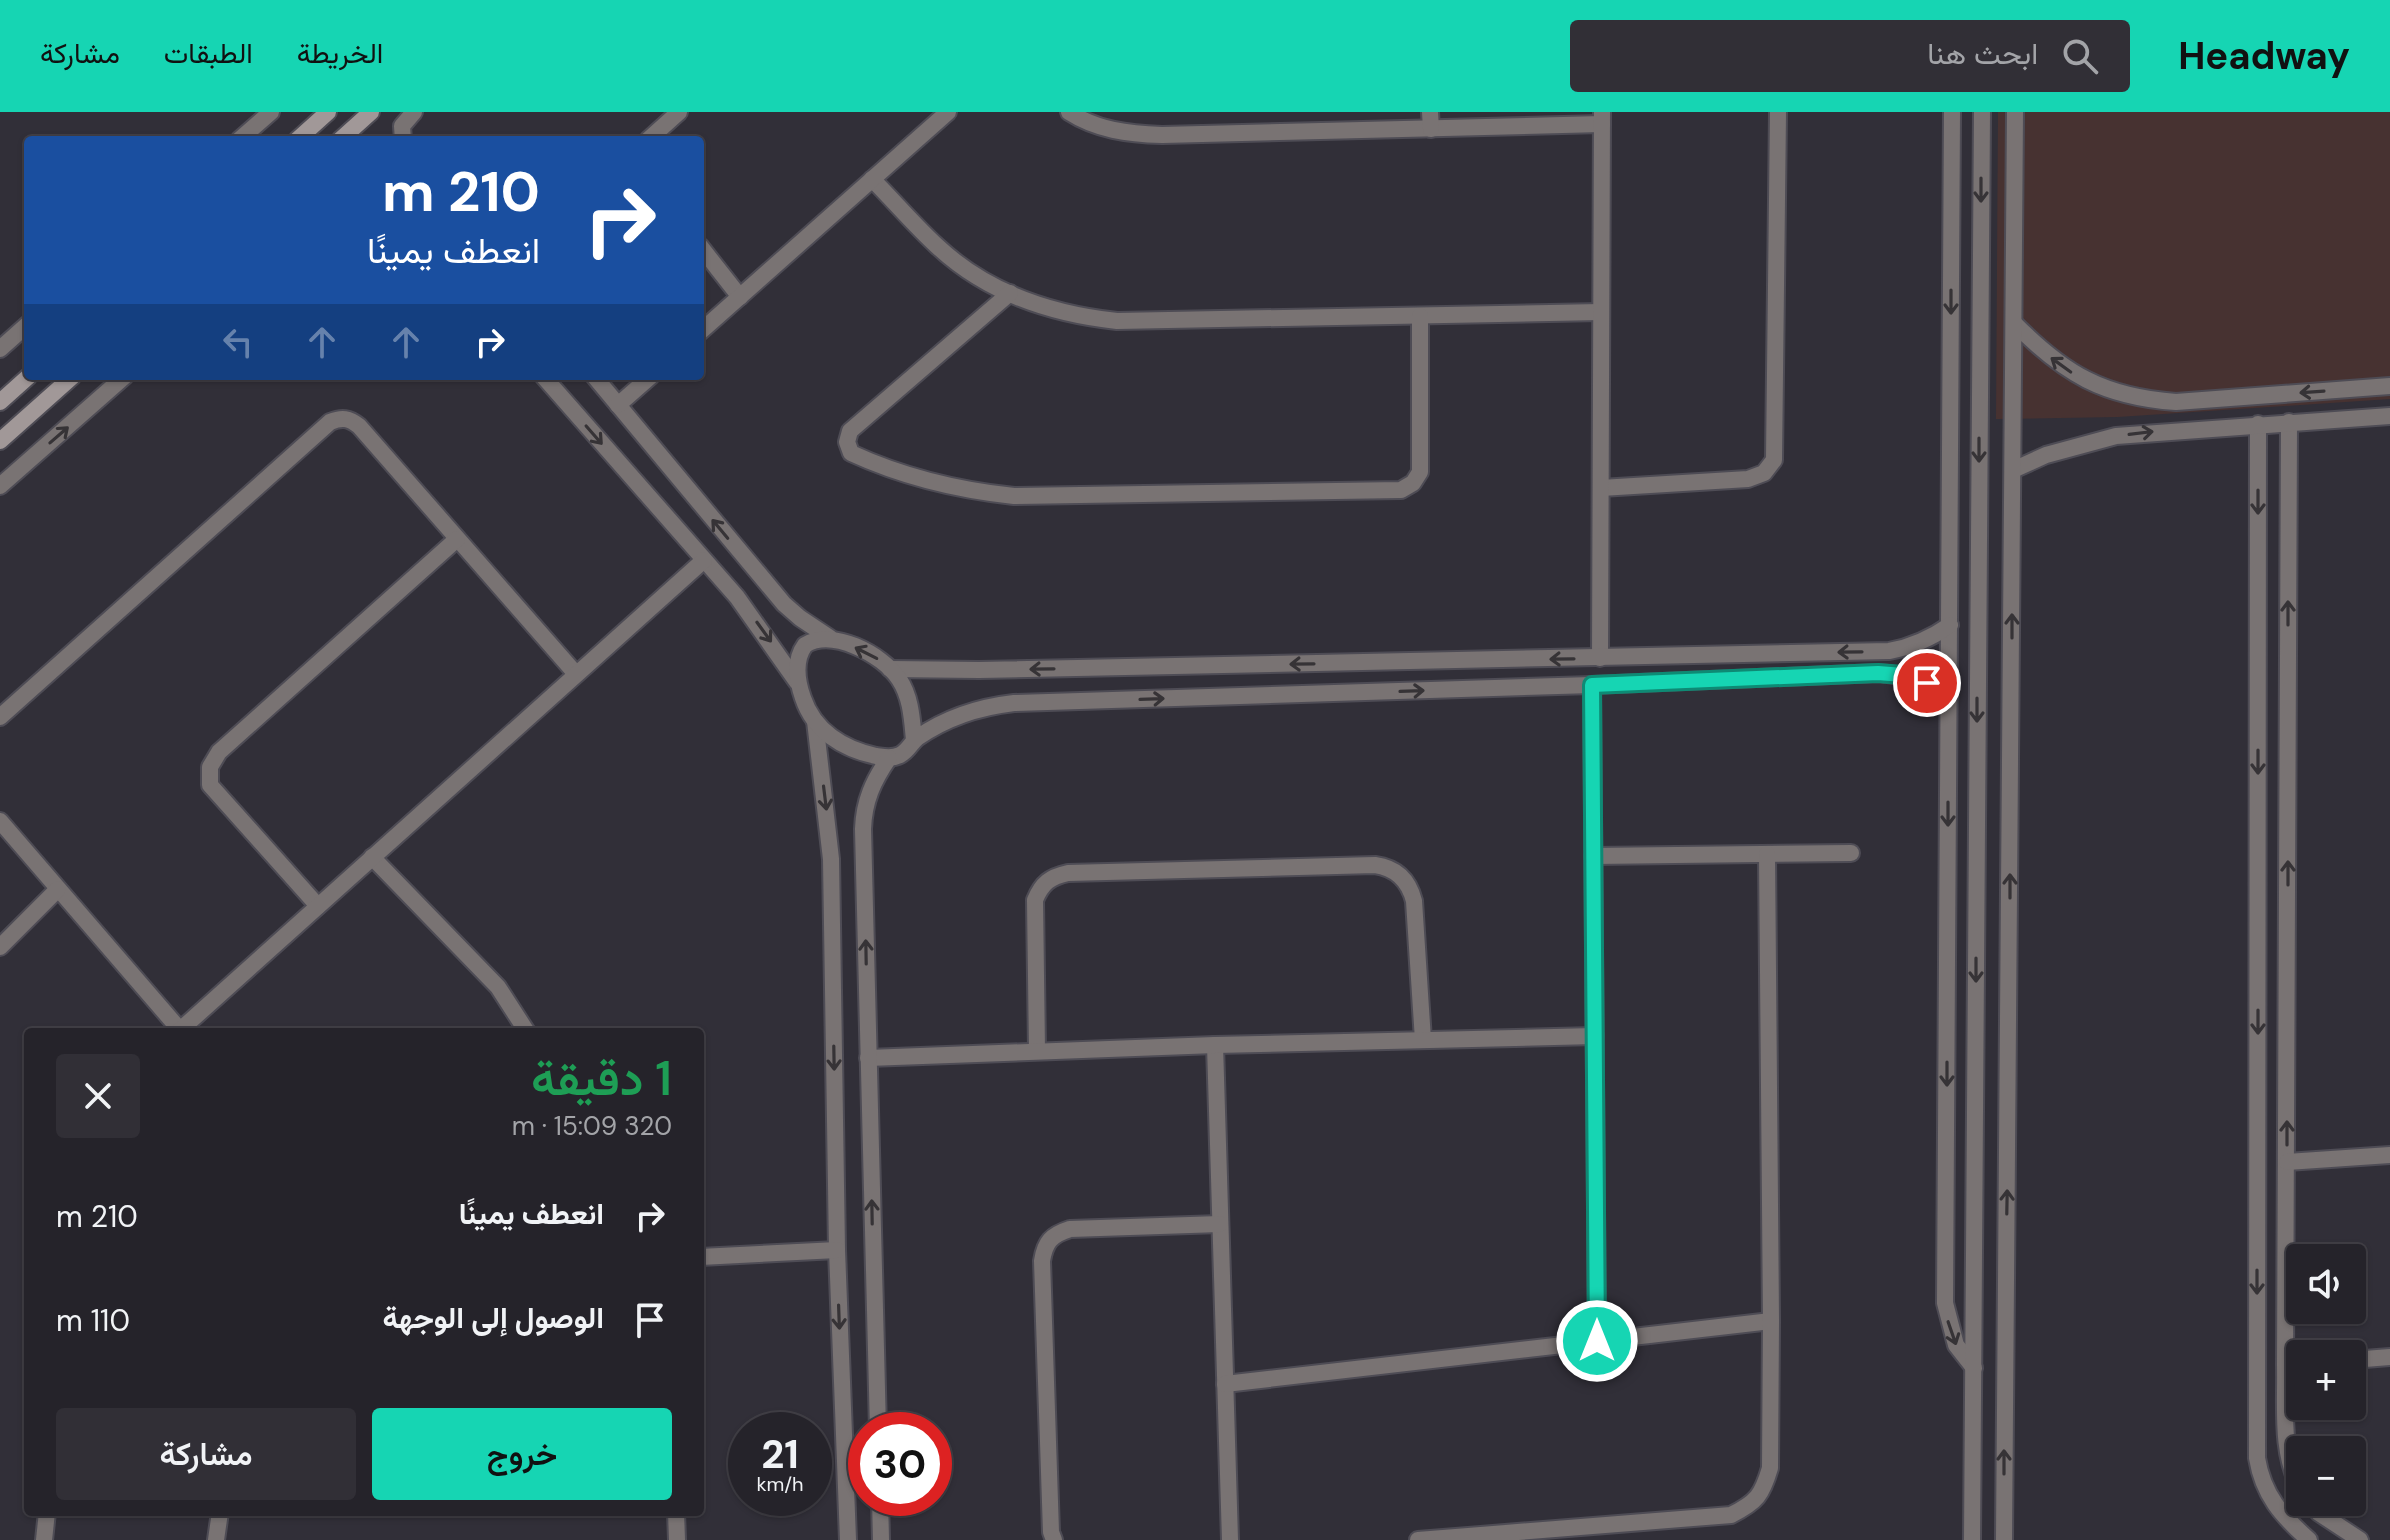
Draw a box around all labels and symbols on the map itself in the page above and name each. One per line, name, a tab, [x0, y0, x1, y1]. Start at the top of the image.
one-way arrow	[1973, 176, 1989, 203]
one-way arrow	[1943, 288, 1959, 315]
one-way arrow	[2050, 357, 2072, 373]
one-way arrow	[2299, 385, 2326, 400]
one-way arrow	[585, 424, 603, 444]
one-way arrow	[2127, 425, 2154, 440]
one-way arrow	[48, 426, 68, 444]
one-way arrow	[1971, 436, 1987, 463]
one-way arrow	[2250, 488, 2266, 515]
one-way arrow	[711, 519, 729, 539]
one-way arrow	[2281, 600, 2296, 627]
one-way arrow	[2004, 613, 2020, 640]
one-way arrow	[755, 620, 772, 642]
one-way arrow	[855, 645, 879, 660]
one-way arrow	[1837, 645, 1864, 660]
pin	[1893, 649, 1961, 717]
one-way arrow	[1549, 651, 1576, 667]
one-way arrow	[1289, 656, 1316, 672]
one-way arrow	[1029, 661, 1056, 677]
one-way arrow	[1398, 683, 1425, 698]
one-way arrow	[1138, 691, 1165, 706]
one-way arrow	[1969, 696, 1985, 723]
one-way arrow	[2250, 748, 2266, 775]
one-way arrow	[818, 785, 833, 810]
one-way arrow	[1940, 800, 1956, 827]
one-way arrow	[2280, 860, 2295, 887]
one-way arrow	[2002, 873, 2018, 900]
one-way arrow	[858, 939, 873, 966]
one-way arrow	[1968, 956, 1984, 983]
one-way arrow	[2250, 1008, 2266, 1035]
one-way arrow	[826, 1044, 842, 1071]
one-way arrow	[1939, 1060, 1955, 1087]
one-way arrow	[2279, 1120, 2295, 1147]
one-way arrow	[1999, 1189, 2015, 1216]
one-way arrow	[865, 1199, 880, 1226]
one-way arrow	[2249, 1268, 2265, 1295]
position arrow	[1555, 1299, 1639, 1383]
one-way arrow	[832, 1303, 847, 1330]
one-way arrow	[1946, 1320, 1961, 1345]
speed limit sign: 30	[848, 1412, 952, 1516]
one-way arrow	[1996, 1449, 2012, 1476]

